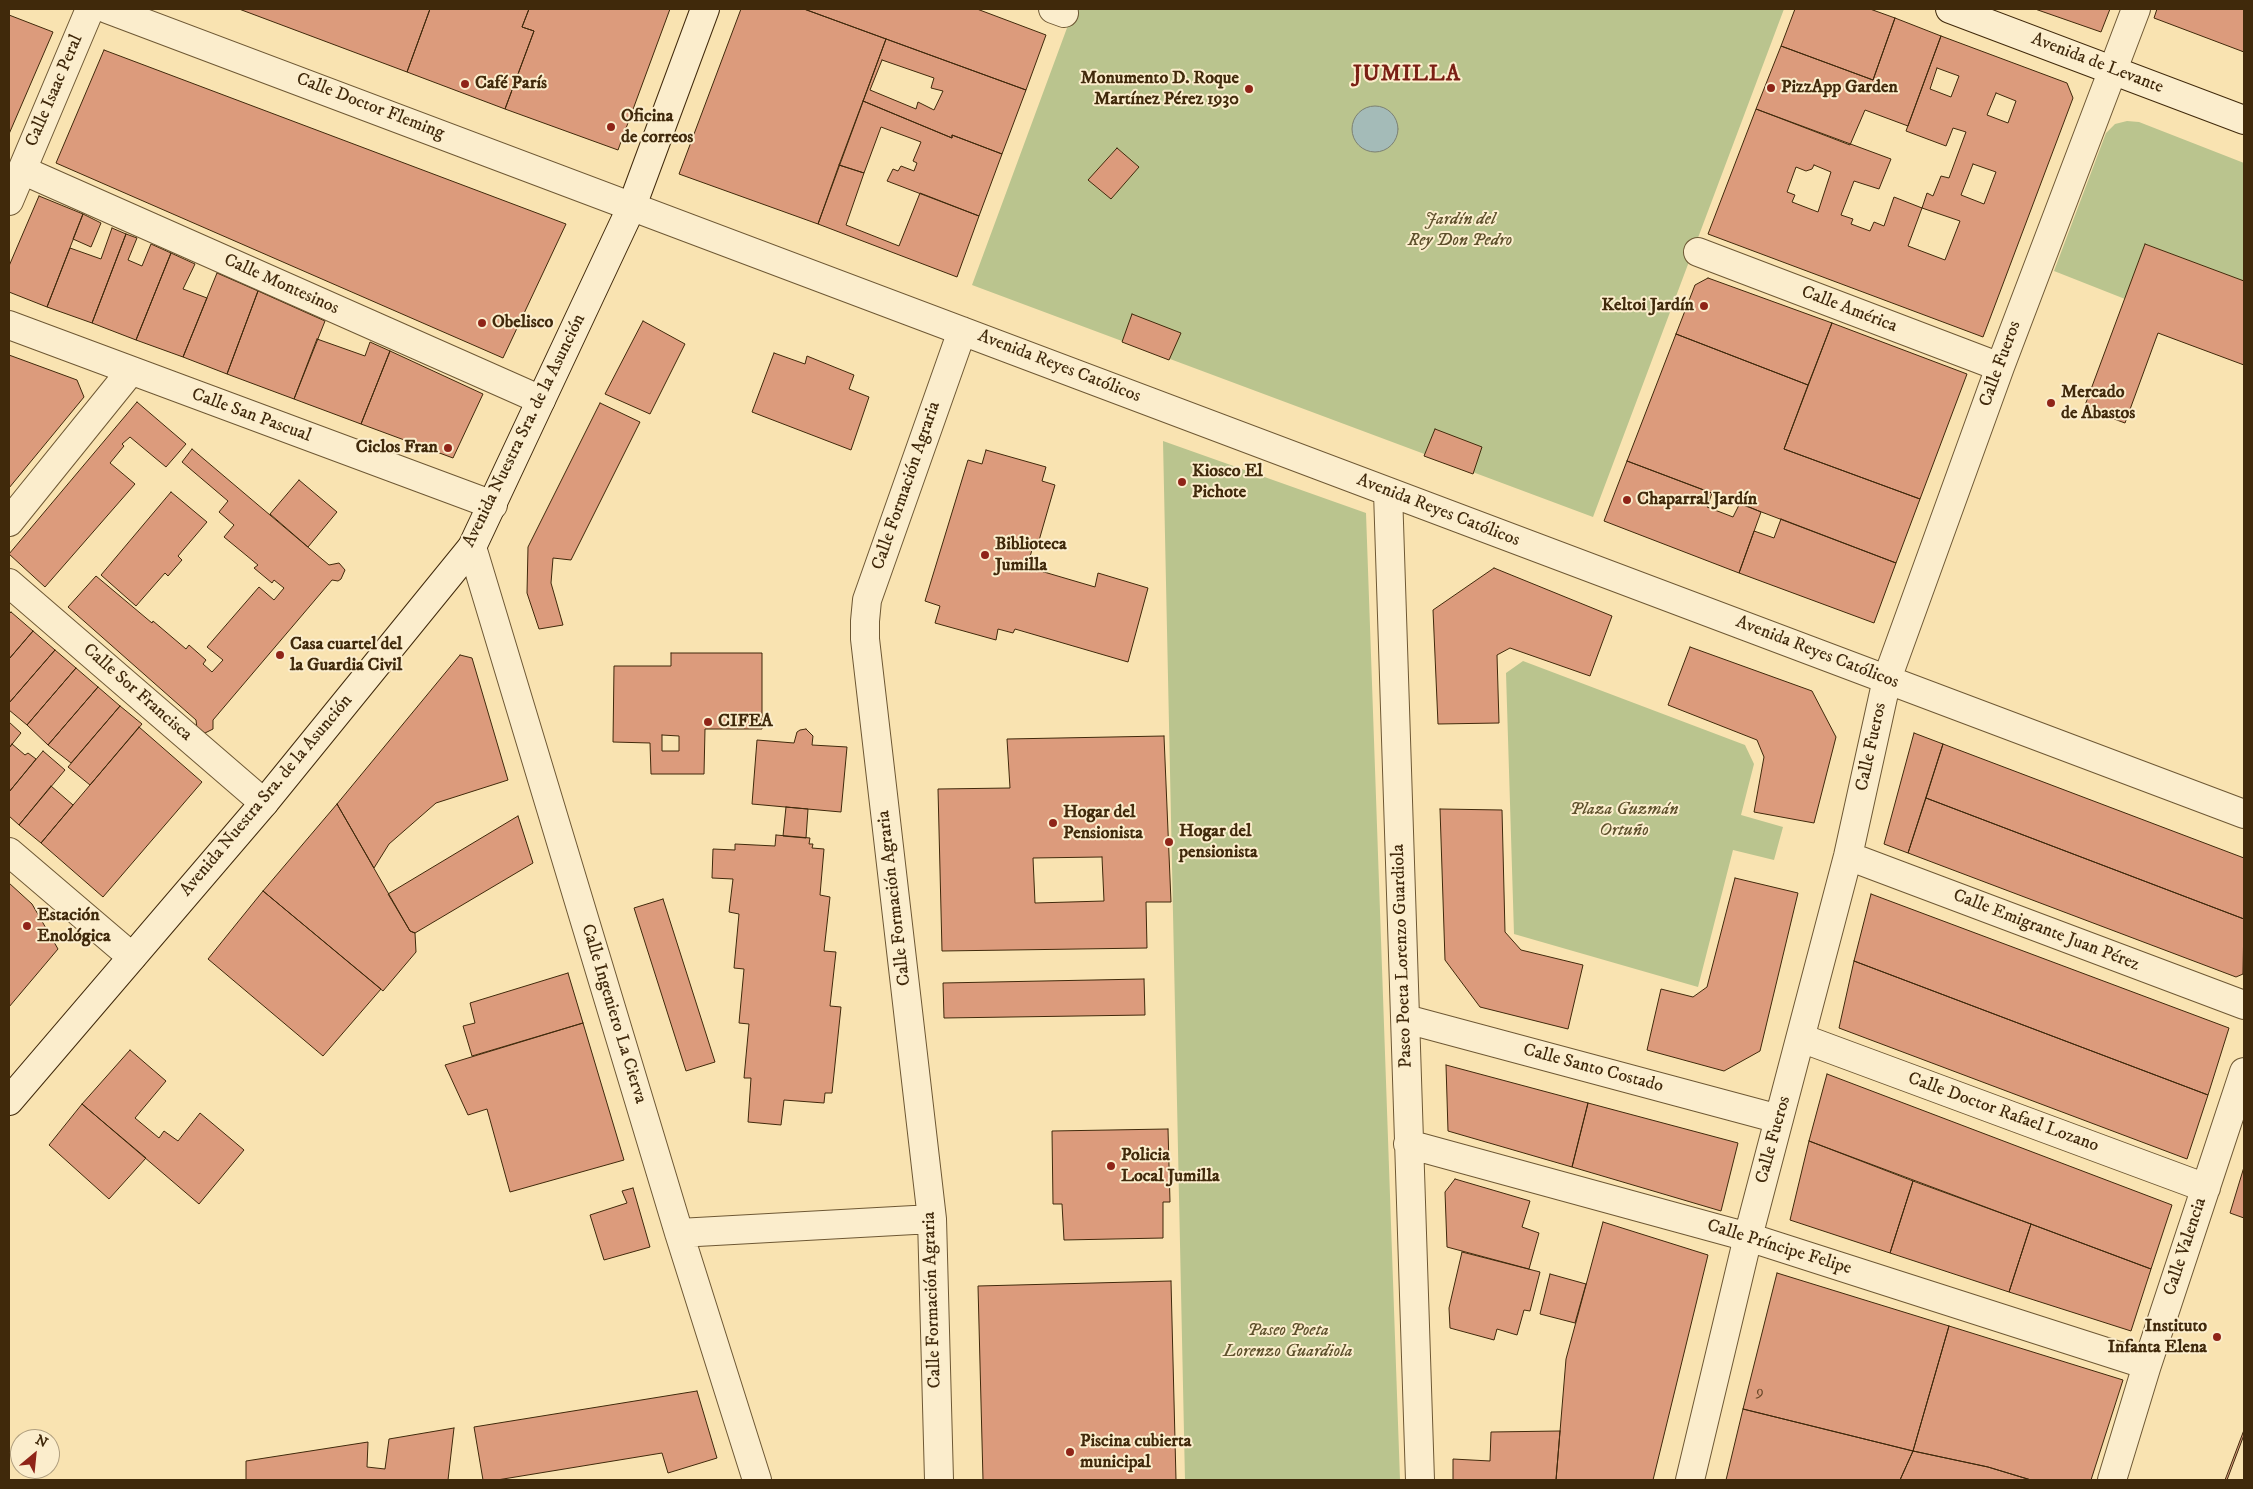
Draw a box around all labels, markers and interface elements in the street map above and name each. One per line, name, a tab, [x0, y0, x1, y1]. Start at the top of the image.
street label: Avenida de Levante	[2028, 29, 2166, 99]
street label: Calle Isaac Peral	[22, 32, 88, 150]
district label: JUMILLA	[1352, 62, 1462, 88]
place label: Monumento D. Roque Martínez Pérez 1930	[1080, 68, 1239, 110]
street label: Calle Doctor Fleming	[293, 69, 447, 145]
place label: Café París	[475, 73, 547, 95]
place label: PizzApp Garden	[1781, 77, 1898, 99]
marker: Café París	[459, 78, 471, 90]
marker: PizzApp Garden	[1765, 82, 1777, 94]
marker: Monumento D. Roque Martínez Pérez 1930	[1243, 83, 1255, 95]
place label: Oficina de correos	[621, 106, 693, 148]
marker: Oficina de correos	[605, 121, 617, 133]
park label: Jardín del Rey Don Pedro	[1408, 209, 1512, 252]
street label: Calle Montesinos	[220, 250, 342, 320]
street label: Calle América	[1798, 282, 1900, 338]
place label: Keltoi Jardín	[1602, 295, 1694, 317]
marker: Keltoi Jardín	[1698, 300, 1710, 312]
street label: Avenida Nuestra Sra. de la Asunción	[459, 311, 591, 551]
place label: Obelisco	[492, 312, 553, 334]
marker: Obelisco	[476, 317, 488, 329]
street label: Calle Fueros	[1975, 318, 2027, 410]
street label: Avenida Reyes Católicos	[974, 326, 1144, 408]
place label: Mercado de Abastos	[2061, 382, 2135, 424]
street label: Calle San Pascual	[188, 384, 314, 448]
marker: Mercado de Abastos	[2045, 397, 2057, 409]
street label: Calle Formación Agraria	[868, 399, 946, 573]
place label: Ciclos Fran	[356, 437, 438, 459]
marker: Ciclos Fran	[442, 442, 454, 454]
place label: Kiosco El Pichote	[1192, 461, 1263, 504]
street label: Avenida Reyes Católicos	[1353, 470, 1523, 552]
marker: Kiosco El Pichote	[1176, 476, 1188, 488]
place label: Chaparral Jardín	[1637, 489, 1757, 511]
marker: Chaparral Jardín	[1621, 494, 1633, 506]
place label: Biblioteca Jumilla	[995, 534, 1067, 576]
marker: Biblioteca Jumilla	[979, 549, 991, 561]
street label: Avenida Reyes Católicos	[1732, 612, 1902, 694]
place label: Casa cuartel del la Guardia Civil	[290, 634, 402, 676]
street label: Calle Sor Francisca	[78, 640, 196, 746]
marker: Casa cuartel del la Guardia Civil	[274, 649, 286, 661]
street label: Avenida Nuestra Sra. de la Asunción	[176, 691, 358, 901]
street label: Calle Fueros	[1852, 701, 1892, 793]
place label: CIFEA	[718, 711, 773, 733]
marker: CIFEA	[702, 716, 714, 728]
park label: Plaza Guzmán Ortuño	[1570, 799, 1678, 842]
place label: Hogar del Pensionista	[1063, 802, 1143, 844]
street label: Calle Formación Agraria	[874, 809, 916, 987]
marker: Hogar del Pensionista	[1047, 817, 1059, 829]
place label: Hogar del pensionista	[1179, 821, 1258, 864]
marker: Hogar del pensionista	[1163, 836, 1175, 848]
street label: Paseo Poeta Lorenzo Guardiola	[1388, 844, 1418, 1068]
street label: Calle Emigrante Juan Pérez	[1950, 885, 2142, 977]
place label: Estación Enológica	[37, 905, 111, 948]
marker: Estación Enológica	[21, 920, 33, 932]
street label: Calle Ingeniero La Cierva	[575, 922, 651, 1106]
street label: Calle Santo Costado	[1520, 1040, 1666, 1098]
street label: Calle Doctor Rafael Lozano	[1905, 1068, 2101, 1158]
street label: Calle Fueros	[1752, 1094, 1796, 1186]
place label: Policia Local Jumilla	[1121, 1145, 1220, 1188]
marker: Policia Local Jumilla	[1105, 1160, 1117, 1172]
street label: Calle Valencia	[2160, 1195, 2212, 1299]
street label: Calle Formación Agraria	[919, 1211, 947, 1389]
street label: Calle Príncipe Felipe	[1704, 1216, 1854, 1280]
place label: Instituto Infanta Elena	[2108, 1316, 2207, 1358]
park label: Paseo Poeta Lorenzo Guardiola	[1223, 1320, 1353, 1362]
marker: Instituto Infanta Elena	[2211, 1331, 2223, 1343]
house number: 9	[1756, 1384, 1764, 1402]
north arrow	[10, 1429, 60, 1479]
text: N	[32, 1431, 51, 1452]
place label: Piscina cubierta municipal	[1080, 1431, 1191, 1474]
marker: Piscina cubierta municipal	[1064, 1446, 1076, 1458]

